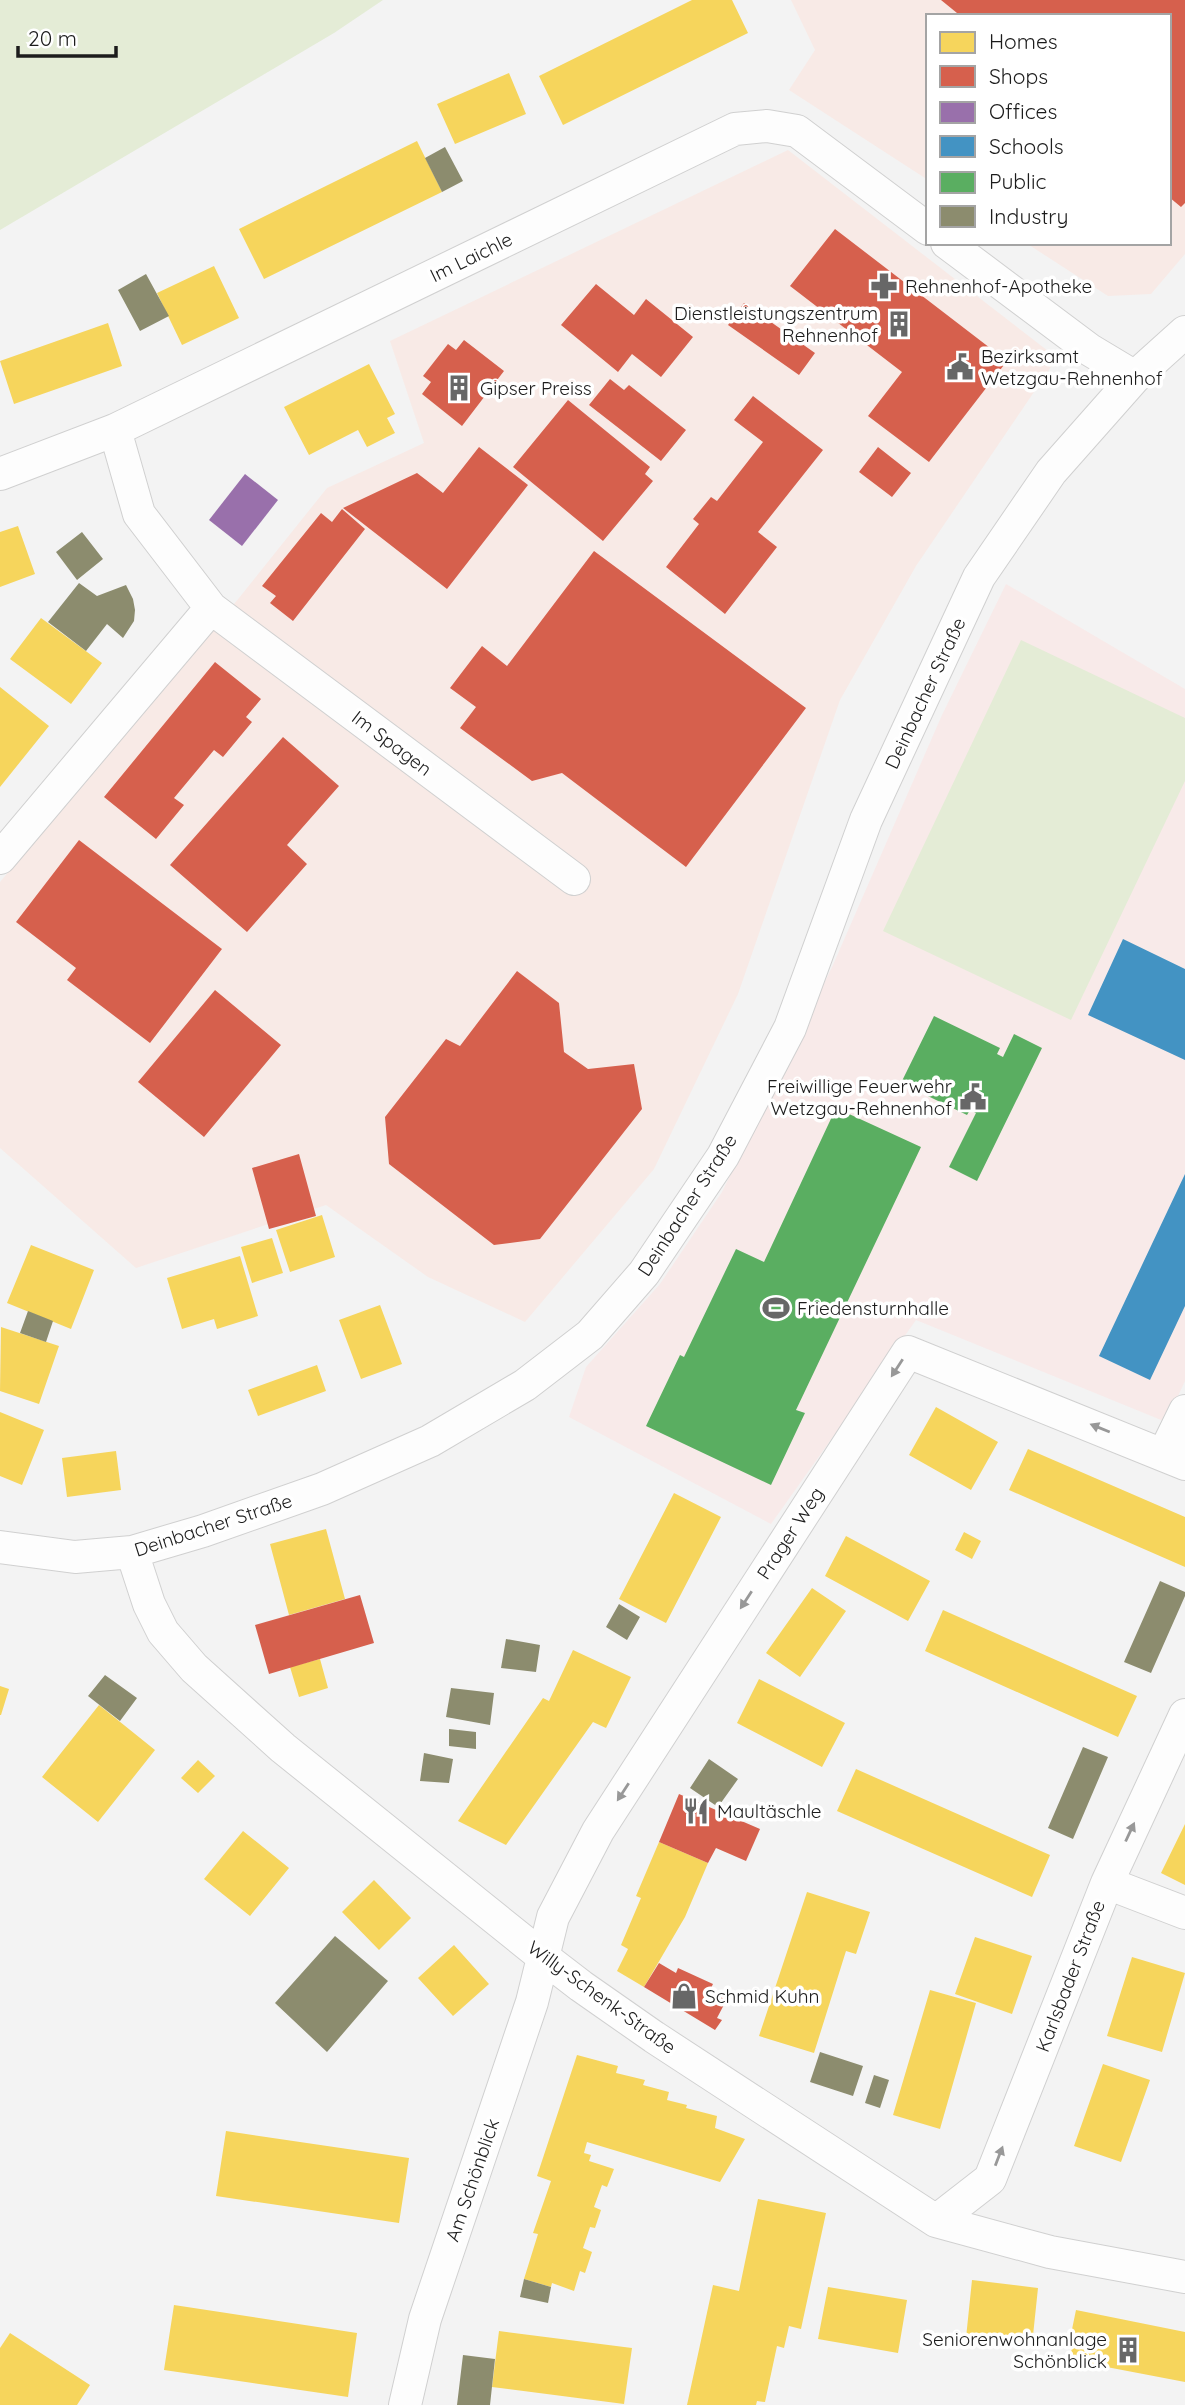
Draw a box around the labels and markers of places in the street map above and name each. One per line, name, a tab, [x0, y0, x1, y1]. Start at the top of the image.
pharmacy icon: Rehnenhof-Apotheke	[869, 271, 899, 301]
place label: Rehnenhof-Apotheke	[905, 274, 1092, 298]
place label: Dienstleistungszentrum Rehnenhof	[674, 301, 878, 347]
building icon: Dienstleistungszentrum Rehnenhof	[884, 309, 914, 339]
place label: Bezirksamt Wetzgau-Rehnenhof	[981, 344, 1163, 390]
public building icon: Bezirksamt Wetzgau-Rehnenhof	[945, 352, 975, 382]
building icon: Gipser Preiss	[444, 373, 474, 403]
place label: Gipser Preiss	[480, 376, 592, 400]
place label: Freiwillige Feuerwehr Wetzgau-Rehnenhof	[767, 1074, 953, 1120]
public building icon: Freiwillige Feuerwehr Wetzgau-Rehnenhof	[958, 1082, 988, 1112]
sports icon: Friedensturnhalle	[761, 1293, 791, 1323]
place label: Friedensturnhalle	[797, 1296, 949, 1320]
restaurant icon: Maultäschle	[681, 1796, 711, 1826]
place label: Maultäschle	[717, 1799, 822, 1823]
shop icon: Schmid Kuhn	[669, 1981, 699, 2011]
place label: Schmid Kuhn	[705, 1984, 820, 2008]
place label: Seniorenwohnanlage Schönblick	[922, 2327, 1107, 2373]
building icon: Seniorenwohnanlage Schönblick	[1113, 2335, 1143, 2365]

